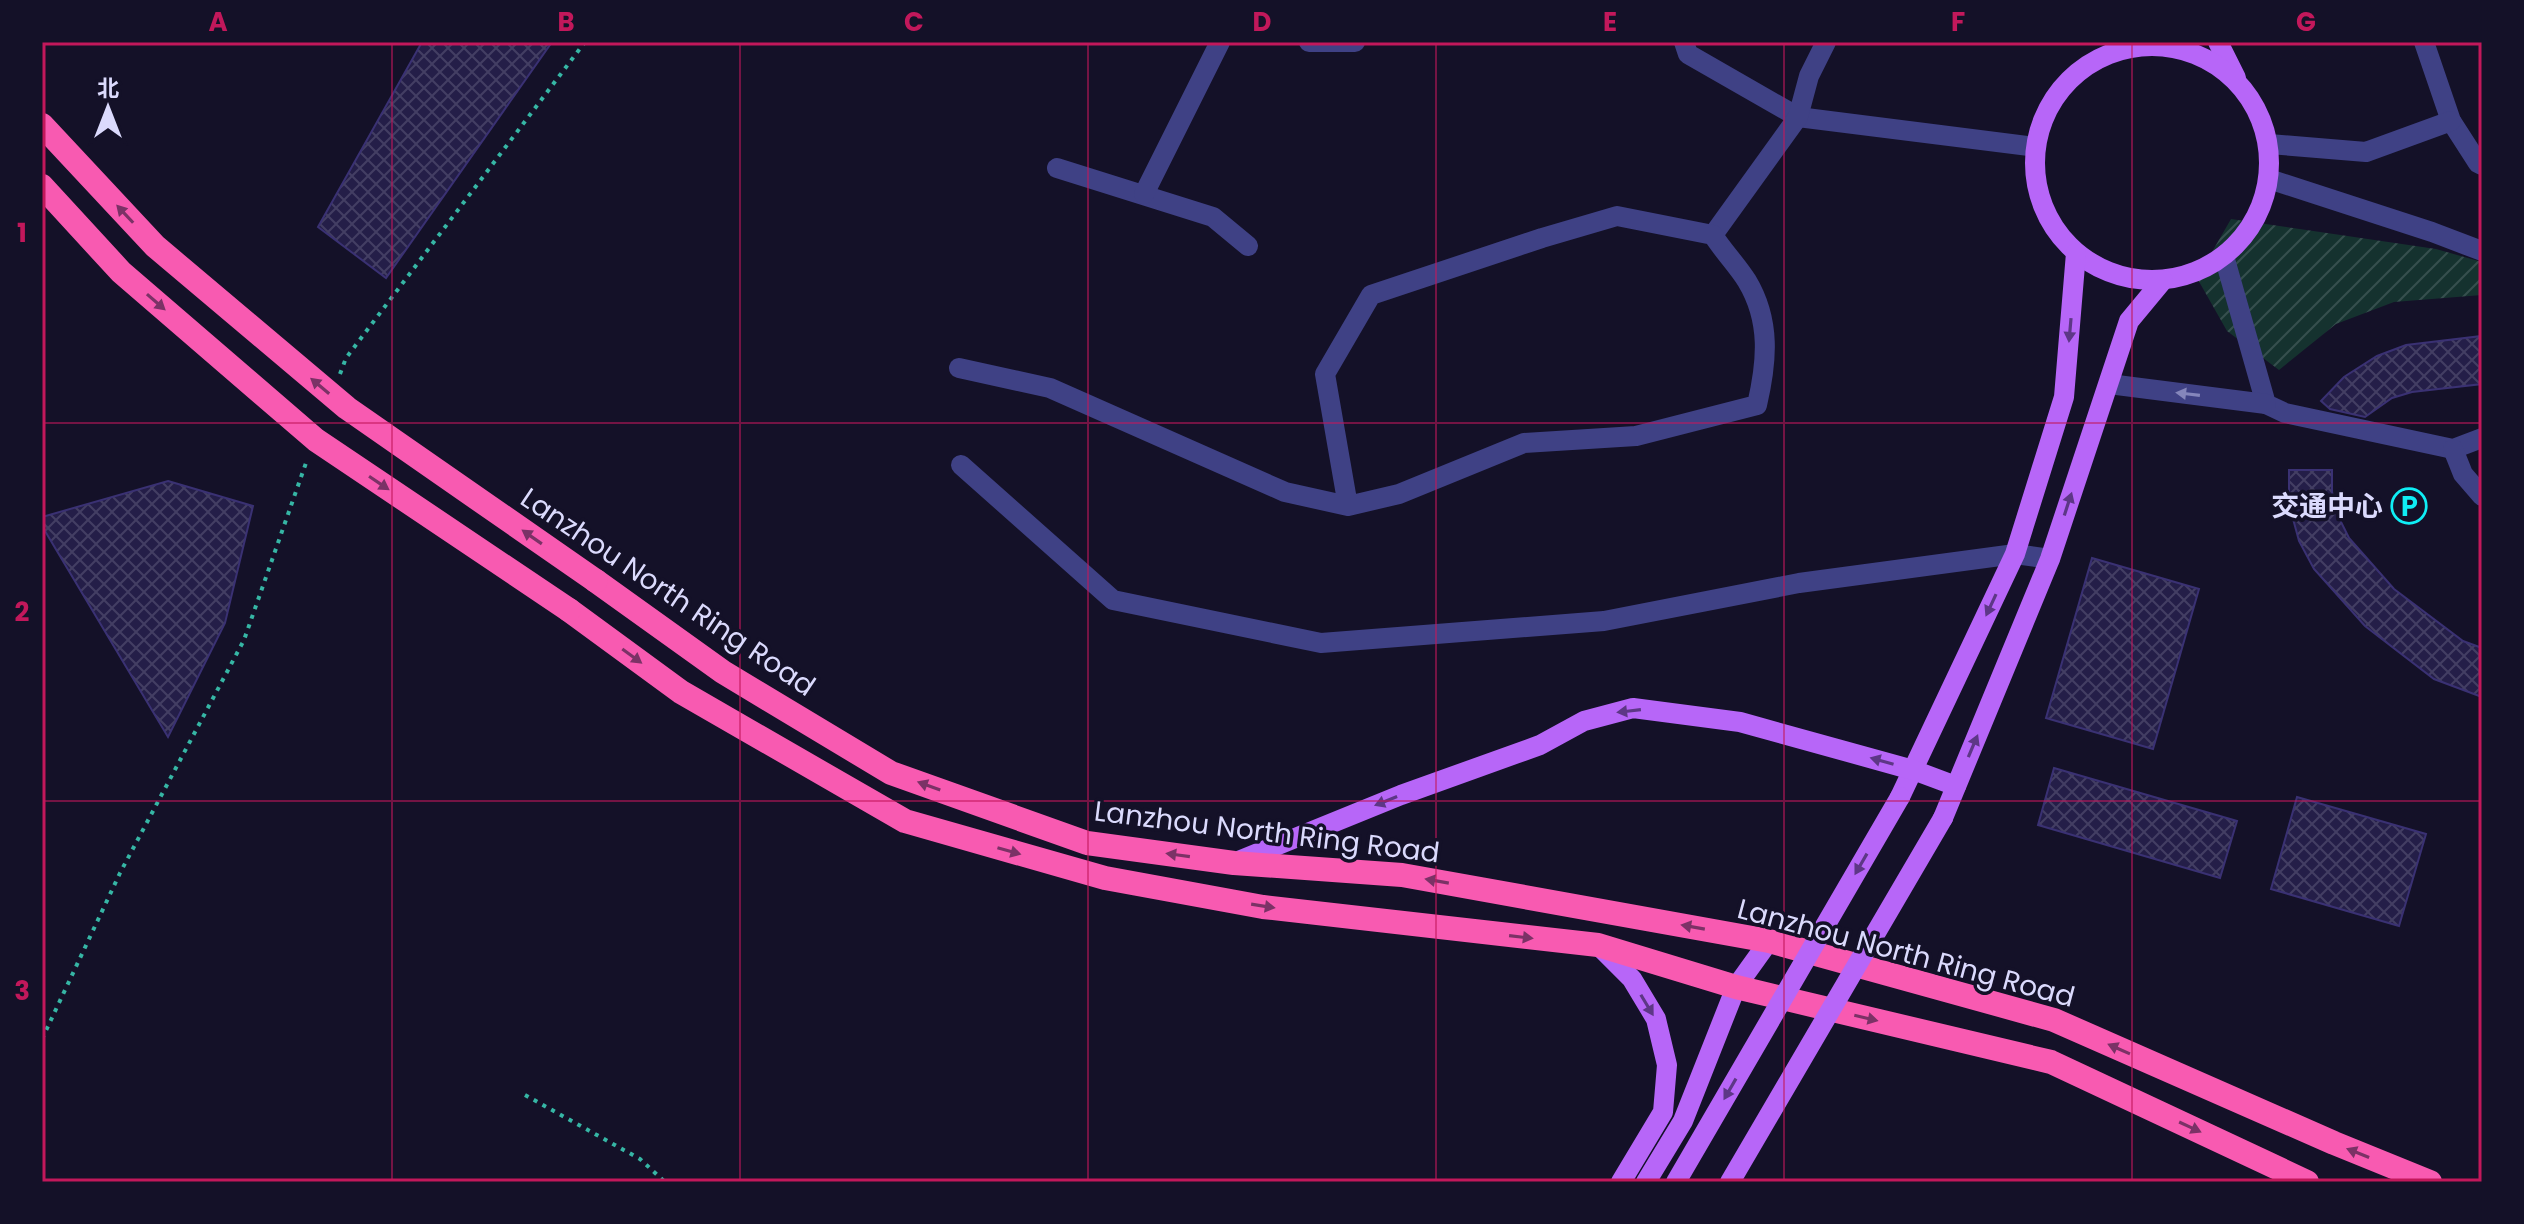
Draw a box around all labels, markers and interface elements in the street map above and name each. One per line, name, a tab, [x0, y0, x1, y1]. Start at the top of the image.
text: A	[208, 4, 228, 40]
text: B	[557, 4, 575, 40]
text: C	[904, 4, 924, 40]
text: D	[1253, 4, 1272, 40]
text: E	[1603, 4, 1617, 40]
text: F	[1951, 4, 1965, 40]
text: G	[2296, 4, 2316, 40]
north arrow	[68, 68, 148, 148]
text: 北	[97, 73, 119, 104]
one-way arrow	[117, 205, 135, 224]
text: 1	[17, 215, 27, 251]
one-way arrow	[146, 292, 165, 310]
one-way arrow	[2063, 318, 2076, 343]
one-way arrow	[310, 377, 330, 395]
one-way arrow	[2175, 387, 2200, 400]
one-way arrow	[368, 475, 390, 489]
street label: Lanzhou North Ring Road	[513, 479, 823, 705]
place label: 交通中心	[2271, 487, 2383, 526]
parking icon: 交通中心	[2390, 487, 2428, 525]
one-way arrow	[2062, 492, 2074, 516]
one-way arrow	[521, 530, 542, 545]
text: 2	[15, 594, 30, 630]
one-way arrow	[1984, 594, 1998, 617]
one-way arrow	[621, 648, 642, 663]
one-way arrow	[1616, 705, 1641, 718]
one-way arrow	[1966, 734, 1979, 758]
one-way arrow	[1870, 755, 1895, 767]
one-way arrow	[917, 780, 941, 792]
street label: Lanzhou North Ring Road	[1092, 791, 1442, 873]
one-way arrow	[1374, 795, 1398, 808]
one-way arrow	[997, 845, 1022, 857]
one-way arrow	[1165, 848, 1190, 861]
one-way arrow	[1854, 853, 1868, 875]
one-way arrow	[1424, 875, 1449, 887]
street label: Lanzhou North Ring Road	[1733, 889, 2079, 1017]
one-way arrow	[1251, 900, 1276, 913]
one-way arrow	[1680, 921, 1705, 933]
one-way arrow	[1509, 930, 1534, 943]
text: 3	[14, 973, 30, 1009]
one-way arrow	[1640, 994, 1654, 1016]
one-way arrow	[1854, 1012, 1879, 1025]
one-way arrow	[2108, 1043, 2131, 1056]
one-way arrow	[1723, 1078, 1737, 1100]
one-way arrow	[2179, 1120, 2202, 1134]
one-way arrow	[2346, 1146, 2370, 1159]

